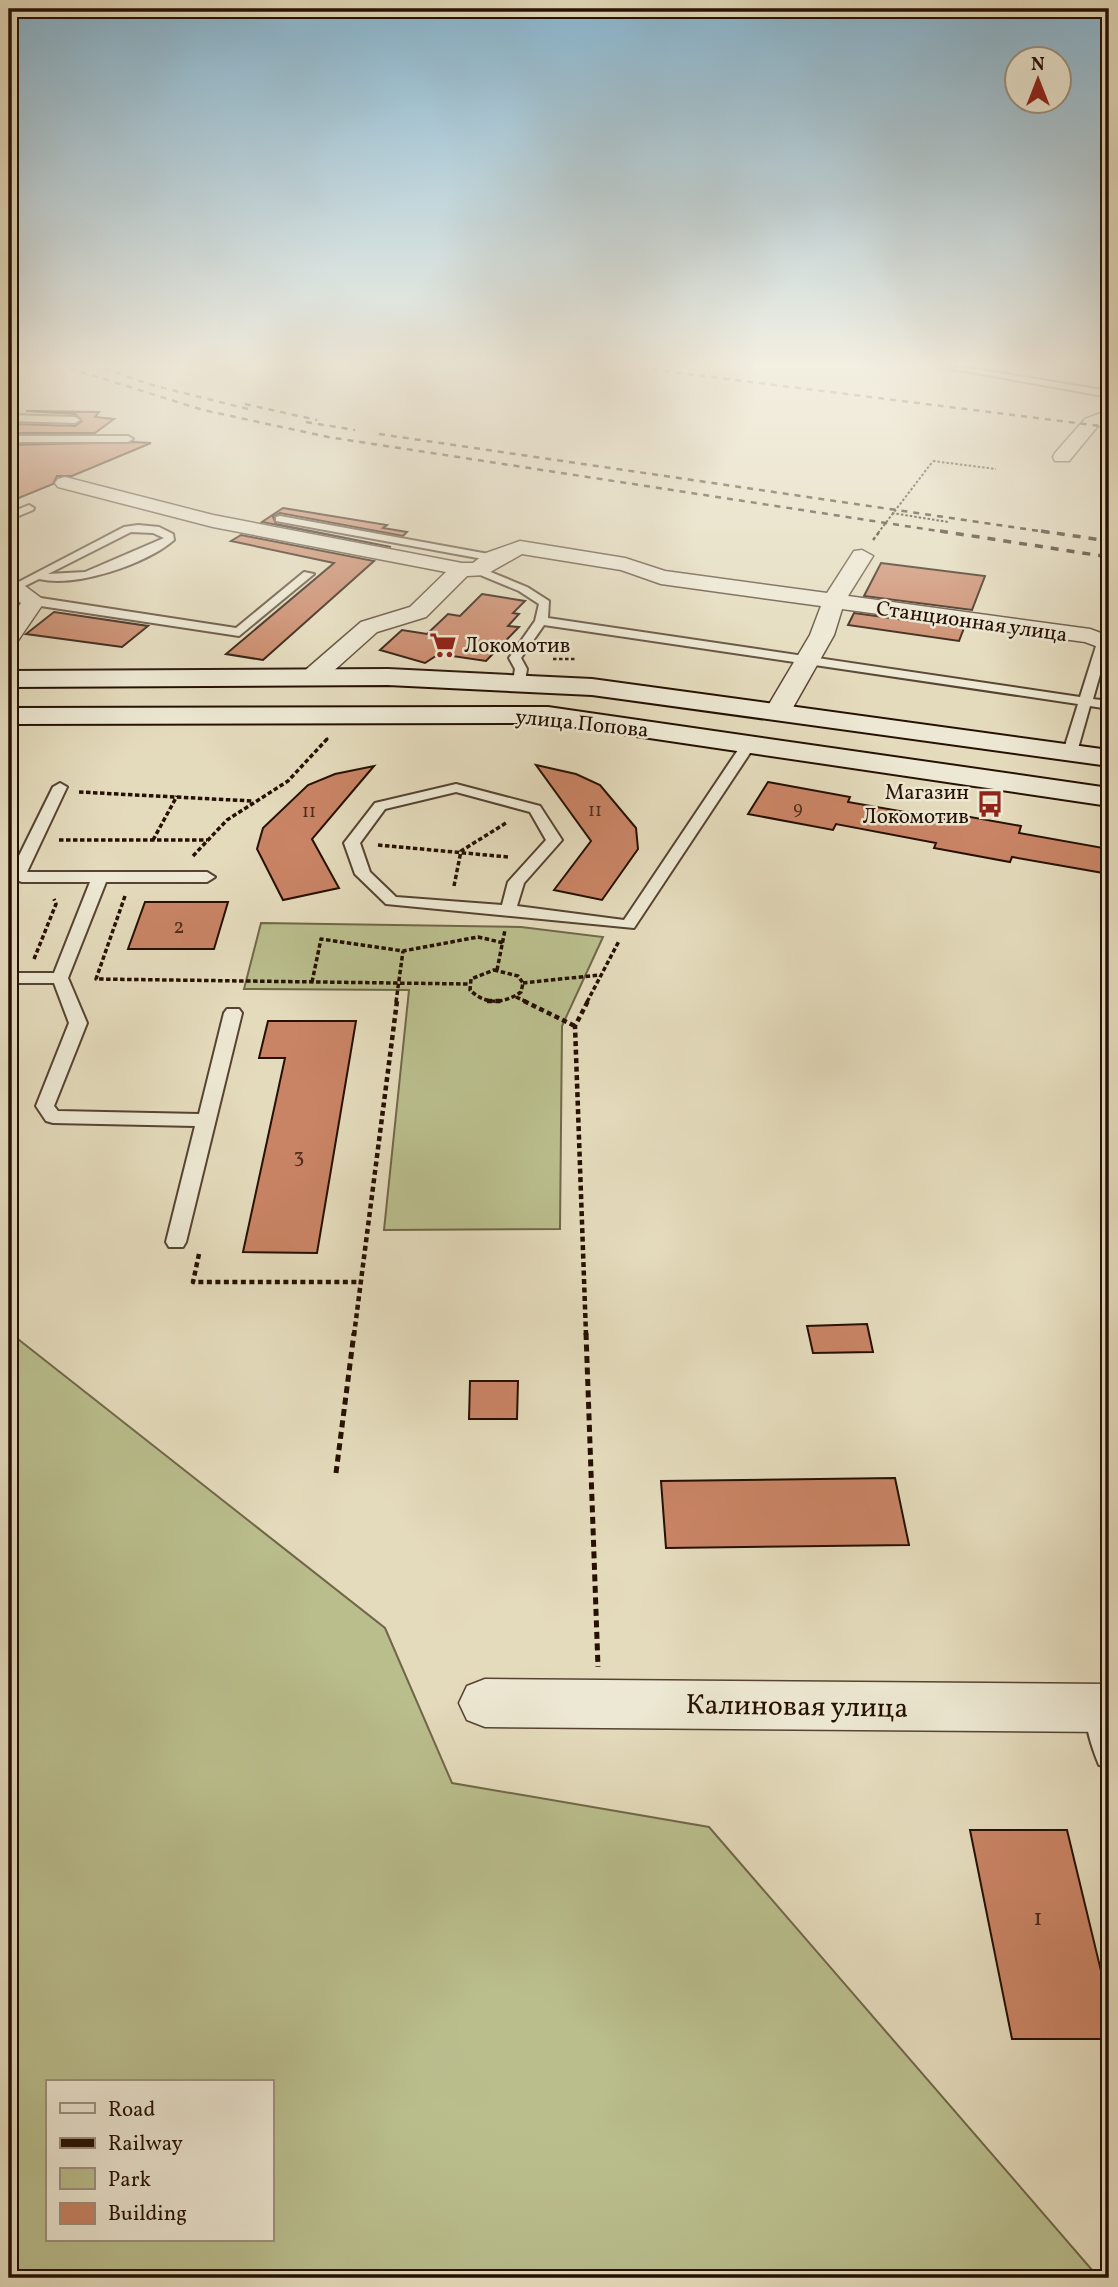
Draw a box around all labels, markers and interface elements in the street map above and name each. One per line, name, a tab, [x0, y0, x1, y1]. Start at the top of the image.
north arrow	[1002, 46, 1072, 116]
text: N	[1031, 52, 1045, 78]
street label: Станционная улица	[874, 595, 1069, 650]
supermarket icon: Локомотив	[428, 630, 458, 660]
place label: Локомотив	[464, 632, 571, 661]
street label: улица Попова	[514, 703, 650, 746]
place label: Магазин Локомотив	[862, 779, 969, 832]
bus stop icon: Магазин Локомотив	[975, 789, 1005, 819]
house number: 9	[793, 797, 803, 822]
house number: 11	[588, 799, 602, 824]
house number: 11	[302, 800, 316, 825]
house number: 2	[173, 913, 185, 942]
house number: 3	[294, 1142, 304, 1171]
street label: Калиновая улица	[685, 1686, 909, 1729]
house number: 1	[1033, 1902, 1043, 1936]
legend	[46, 2080, 273, 2242]
text: Road	[108, 2096, 155, 2125]
text: Railway	[108, 2130, 184, 2159]
text: Park	[108, 2166, 151, 2195]
text: Building	[108, 2200, 187, 2229]

